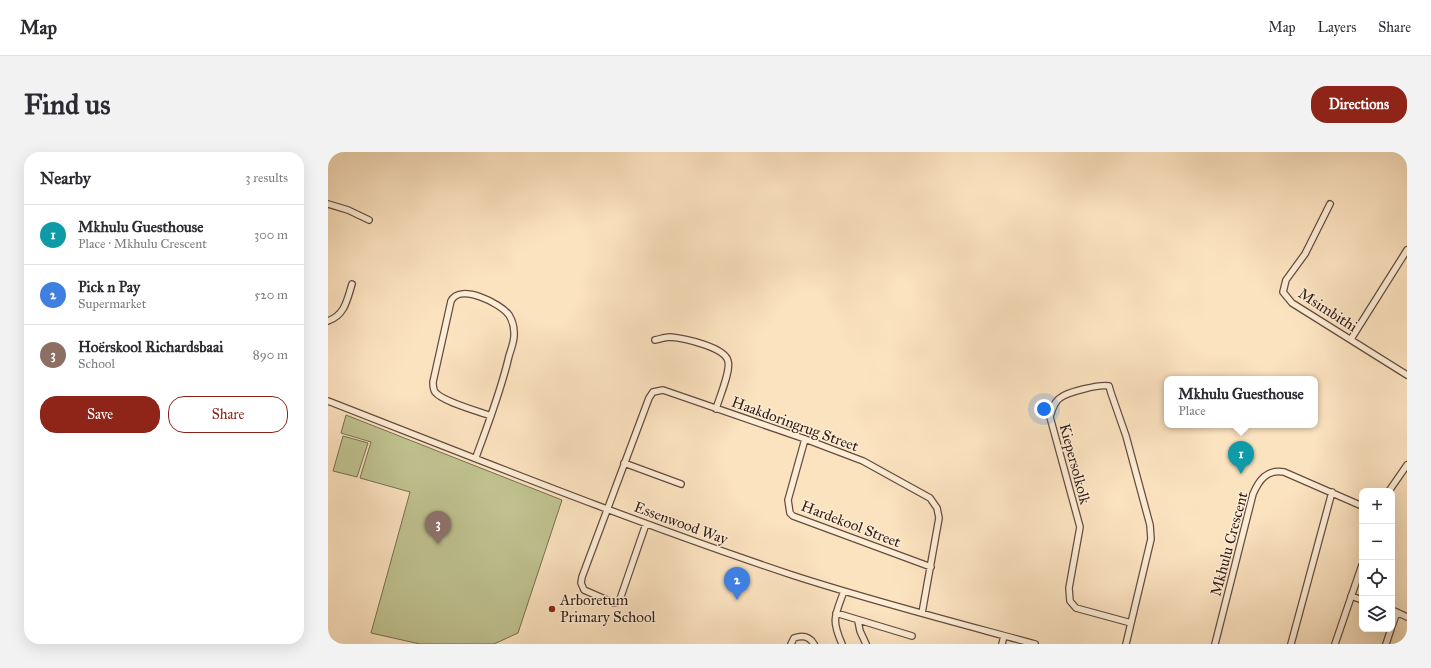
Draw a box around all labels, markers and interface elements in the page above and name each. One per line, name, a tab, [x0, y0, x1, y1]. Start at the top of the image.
text: Map	[20, 16, 57, 39]
text: Map	[1268, 19, 1296, 36]
text: Layers	[1318, 19, 1356, 36]
text: Share	[1378, 19, 1411, 36]
button: Directions	[1311, 86, 1407, 123]
text: Find us	[24, 87, 110, 122]
text: Nearby	[40, 168, 91, 189]
text: 3 results	[245, 170, 288, 186]
text: Mkhulu Guesthouse	[78, 218, 204, 236]
text: 1	[50, 227, 56, 243]
text: 300 m	[254, 227, 288, 243]
text: Place · Mkhulu Crescent	[78, 236, 207, 252]
text: Pick n Pay	[78, 278, 140, 296]
street label: Msimbithi	[1295, 284, 1361, 336]
text: 2	[50, 287, 56, 303]
text: 520 m	[254, 287, 288, 303]
text: Supermarket	[78, 296, 146, 312]
text: Hoërskool Richardsbaai	[78, 338, 223, 356]
text: 3	[50, 347, 56, 363]
text: 890 m	[253, 347, 288, 363]
text: School	[78, 356, 115, 372]
popup	[1164, 376, 1318, 428]
text: Mkhulu Guesthouse	[1178, 385, 1304, 403]
street label: Haakdoringrug Street	[729, 393, 862, 456]
button: Save	[40, 396, 160, 433]
button: Share	[168, 396, 288, 433]
your location	[1034, 399, 1054, 419]
text: Place	[1178, 403, 1206, 419]
street label: Kiepersolkolk	[1056, 422, 1094, 506]
pin: 1	[1228, 441, 1254, 474]
map controls	[1359, 488, 1395, 632]
button: +	[1359, 488, 1395, 524]
street label: Mkhulu Crescent	[1206, 489, 1252, 598]
street label: Hardekool Street	[799, 497, 904, 552]
street label: Essenwood Way	[632, 498, 731, 549]
pin: 3	[425, 511, 451, 544]
button: −	[1359, 524, 1395, 560]
button: locate	[1359, 560, 1395, 596]
pin: 2	[724, 567, 750, 600]
place label: Arboretum Primary School	[559, 591, 657, 626]
button: layers	[1359, 596, 1395, 632]
marker: Arboretum Primary School	[547, 604, 557, 614]

